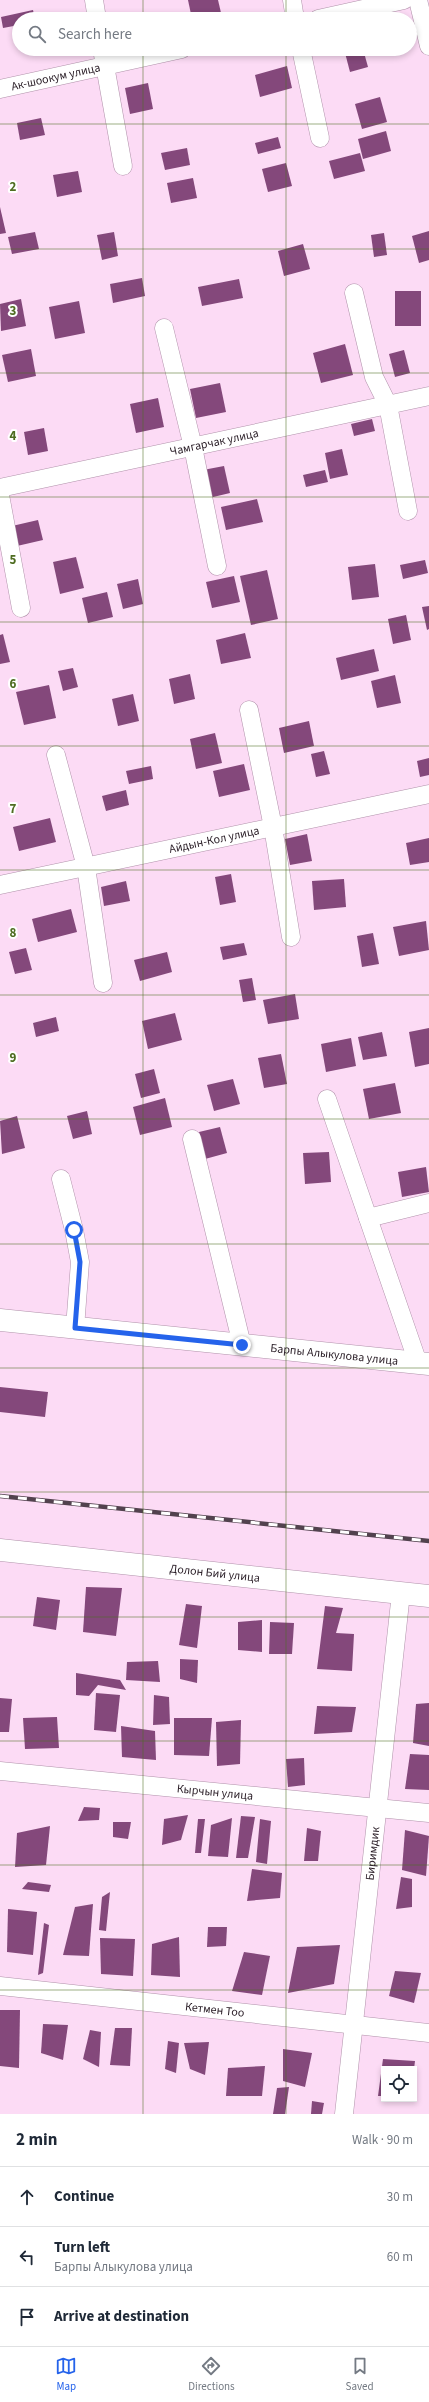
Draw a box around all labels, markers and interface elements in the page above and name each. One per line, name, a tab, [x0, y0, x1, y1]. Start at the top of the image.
search box	[12, 12, 417, 56]
icon: search	[26, 23, 48, 45]
text: Search here	[58, 24, 132, 45]
street label: Ак-шоокум улица	[9, 59, 102, 95]
text: 2	[10, 178, 17, 196]
text: 3	[10, 302, 17, 320]
street label: Чамгарчак улица	[168, 424, 260, 460]
text: 4	[10, 427, 17, 445]
text: 5	[10, 551, 17, 569]
text: 6	[10, 675, 17, 693]
text: 7	[10, 800, 17, 818]
street label: Айдын-Кол улица	[167, 822, 261, 857]
text: 8	[10, 924, 17, 942]
text: 9	[10, 1049, 17, 1067]
route start	[65, 1221, 83, 1239]
route end	[233, 1336, 251, 1354]
street label: Барпы Алыкулова улица	[270, 1339, 399, 1369]
street label: Долон Бий улица	[169, 1560, 261, 1586]
street label: Кырчын улица	[176, 1780, 254, 1804]
street label: Биримдик	[361, 1826, 384, 1881]
street label: Кетмен Тоо	[184, 1998, 245, 2021]
map controls	[381, 2066, 417, 2102]
button: locate	[381, 2066, 417, 2102]
text: 2 min	[16, 2128, 57, 2152]
text: Walk · 90 m	[352, 2131, 413, 2149]
icon: ahead	[16, 2186, 38, 2208]
text: Continue	[54, 2186, 114, 2207]
text: 30 m	[387, 2188, 413, 2206]
text: Turn left	[54, 2237, 110, 2258]
icon: left	[16, 2246, 38, 2268]
text: 60 m	[387, 2248, 413, 2266]
text: Барпы Алыкулова улица	[54, 2258, 193, 2276]
icon: arrive	[16, 2306, 38, 2328]
text: Arrive at destination	[54, 2306, 189, 2327]
tab: Map	[55, 2355, 77, 2394]
tab: Directions	[188, 2355, 235, 2394]
tab: Saved	[346, 2355, 374, 2394]

